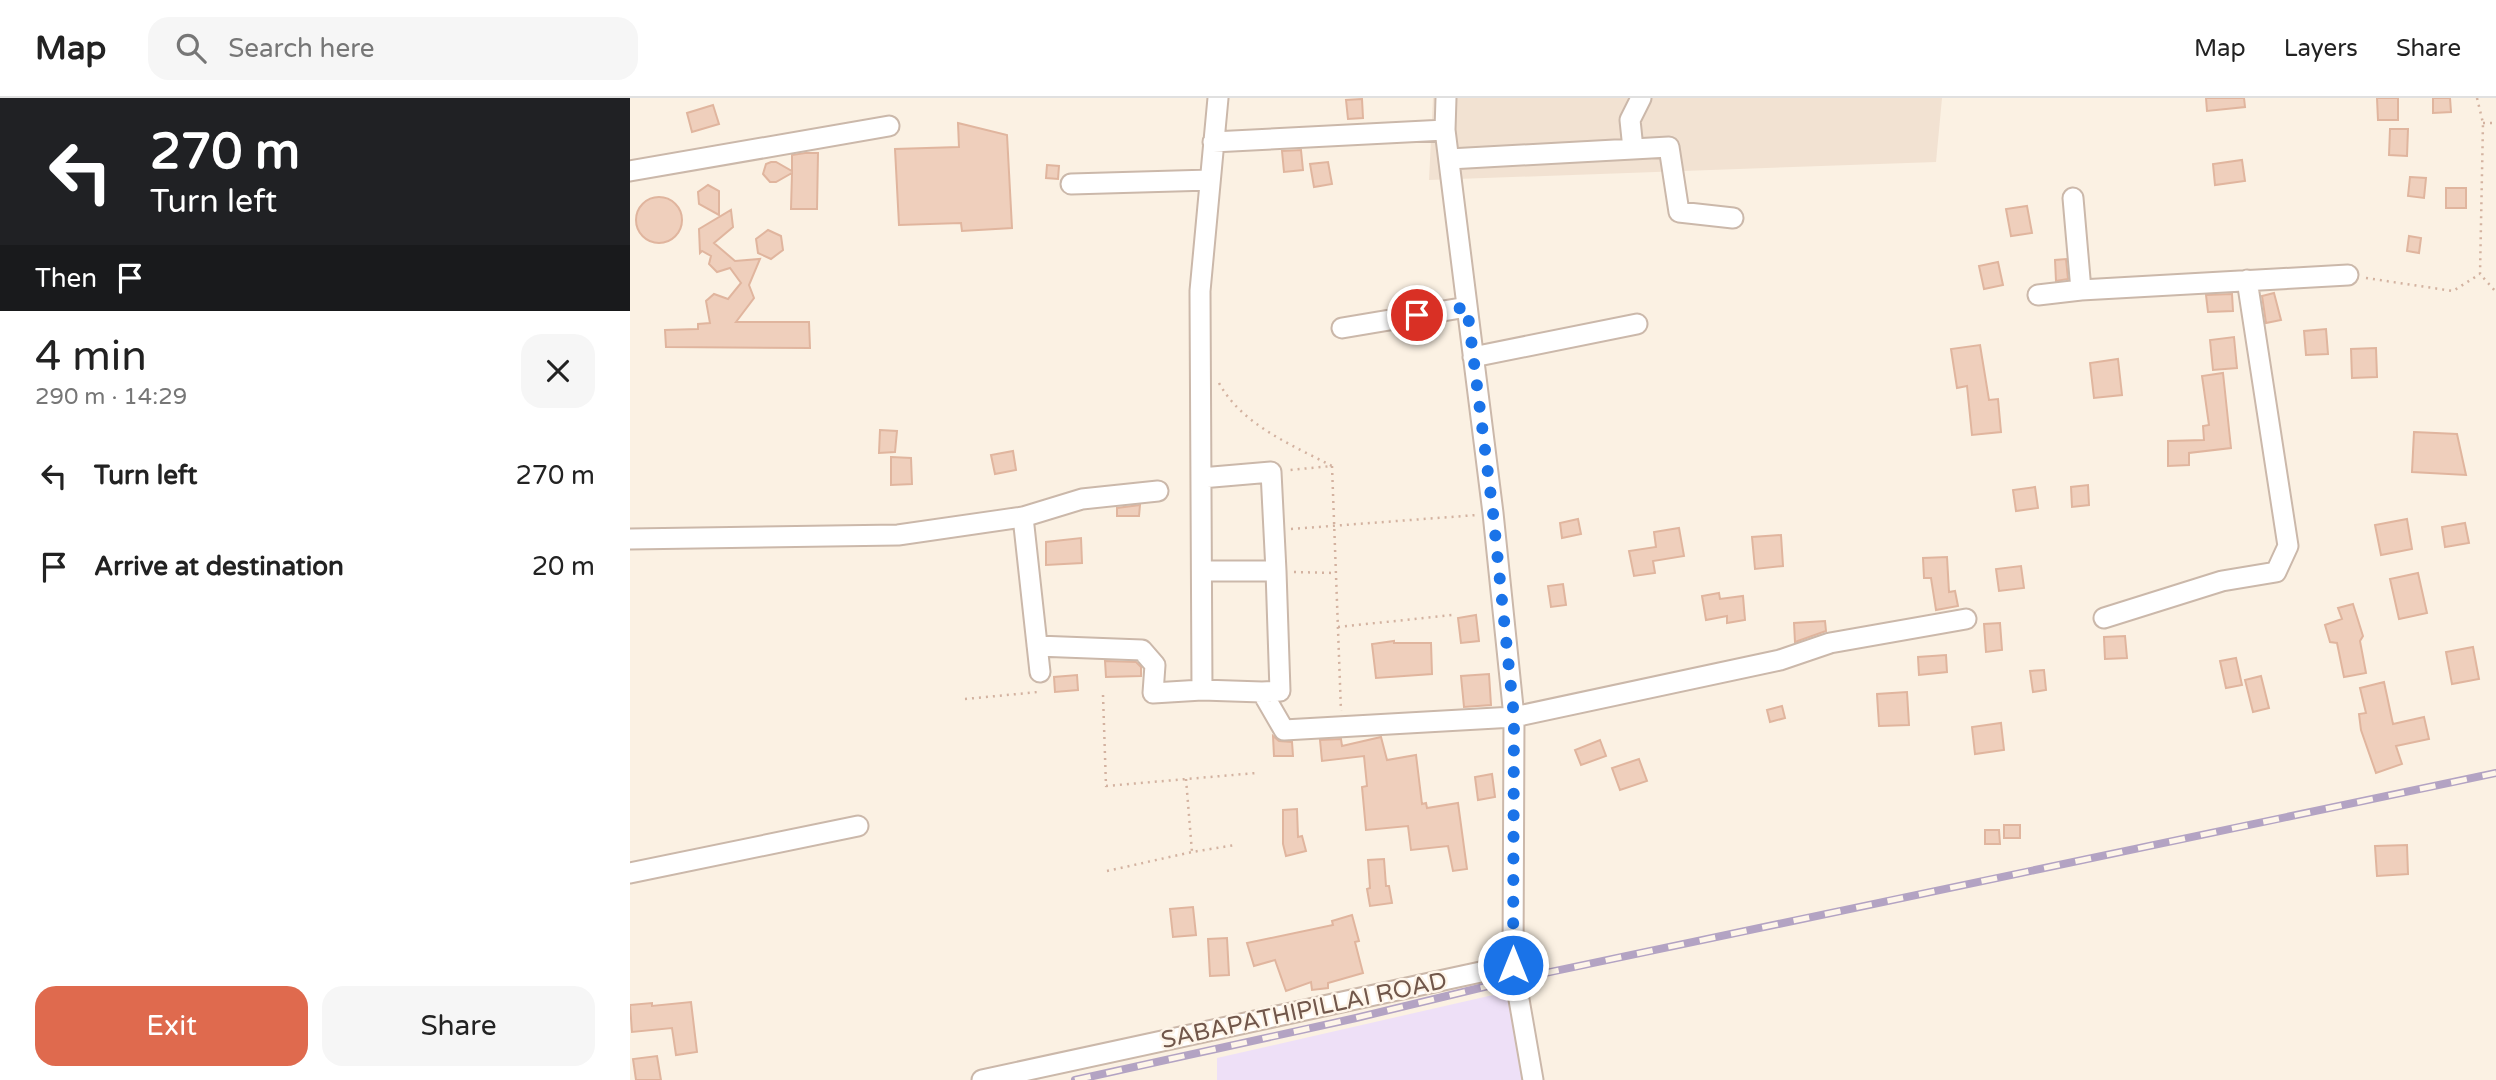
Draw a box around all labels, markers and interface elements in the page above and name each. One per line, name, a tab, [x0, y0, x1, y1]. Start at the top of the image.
search box	[148, 17, 638, 80]
text: Map	[35, 29, 106, 68]
icon: search	[172, 29, 210, 67]
text: Search here	[228, 33, 374, 64]
text: Map	[2194, 34, 2246, 63]
text: Layers	[2284, 34, 2358, 63]
text: Share	[2396, 34, 2461, 63]
text: 270 m	[150, 123, 300, 182]
icon: left	[35, 126, 126, 217]
text: Turn left	[150, 183, 277, 221]
icon: arrive	[111, 259, 149, 297]
text: Then	[35, 263, 97, 294]
pin	[1387, 285, 1447, 345]
icon: arrive	[1398, 296, 1436, 334]
text: 4 min	[35, 331, 147, 382]
button: close	[521, 334, 595, 408]
text: 290 m · 14:29	[35, 383, 187, 411]
icon: left	[35, 457, 73, 495]
text: Turn left	[94, 460, 197, 491]
text: 270 m	[515, 460, 595, 491]
icon: arrive	[35, 548, 73, 586]
text: Arrive at destination	[94, 551, 344, 582]
text: 20 m	[532, 551, 595, 582]
position arrow	[1476, 928, 1550, 1002]
street label: SABAPATHIPILLAI ROAD	[1158, 966, 1450, 1055]
button: Exit	[35, 986, 308, 1066]
button: Share	[322, 986, 595, 1066]

